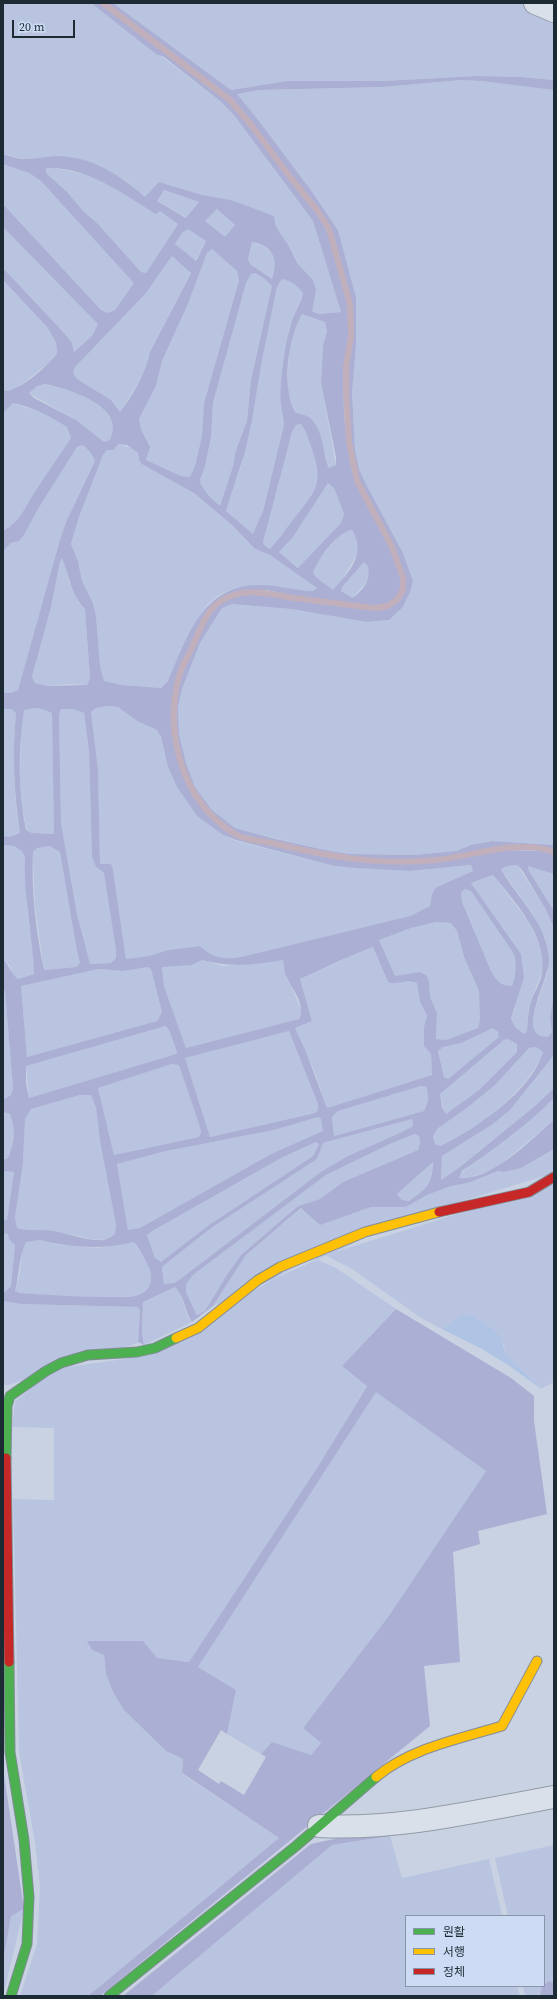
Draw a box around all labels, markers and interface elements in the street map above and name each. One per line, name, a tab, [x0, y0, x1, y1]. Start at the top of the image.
scale bar	[14, 12, 77, 38]
text: 20 m	[19, 19, 45, 35]
legend	[405, 1915, 545, 1987]
text: 원활	[443, 1924, 465, 1940]
text: 서행	[443, 1944, 465, 1960]
text: 정체	[443, 1964, 465, 1980]

